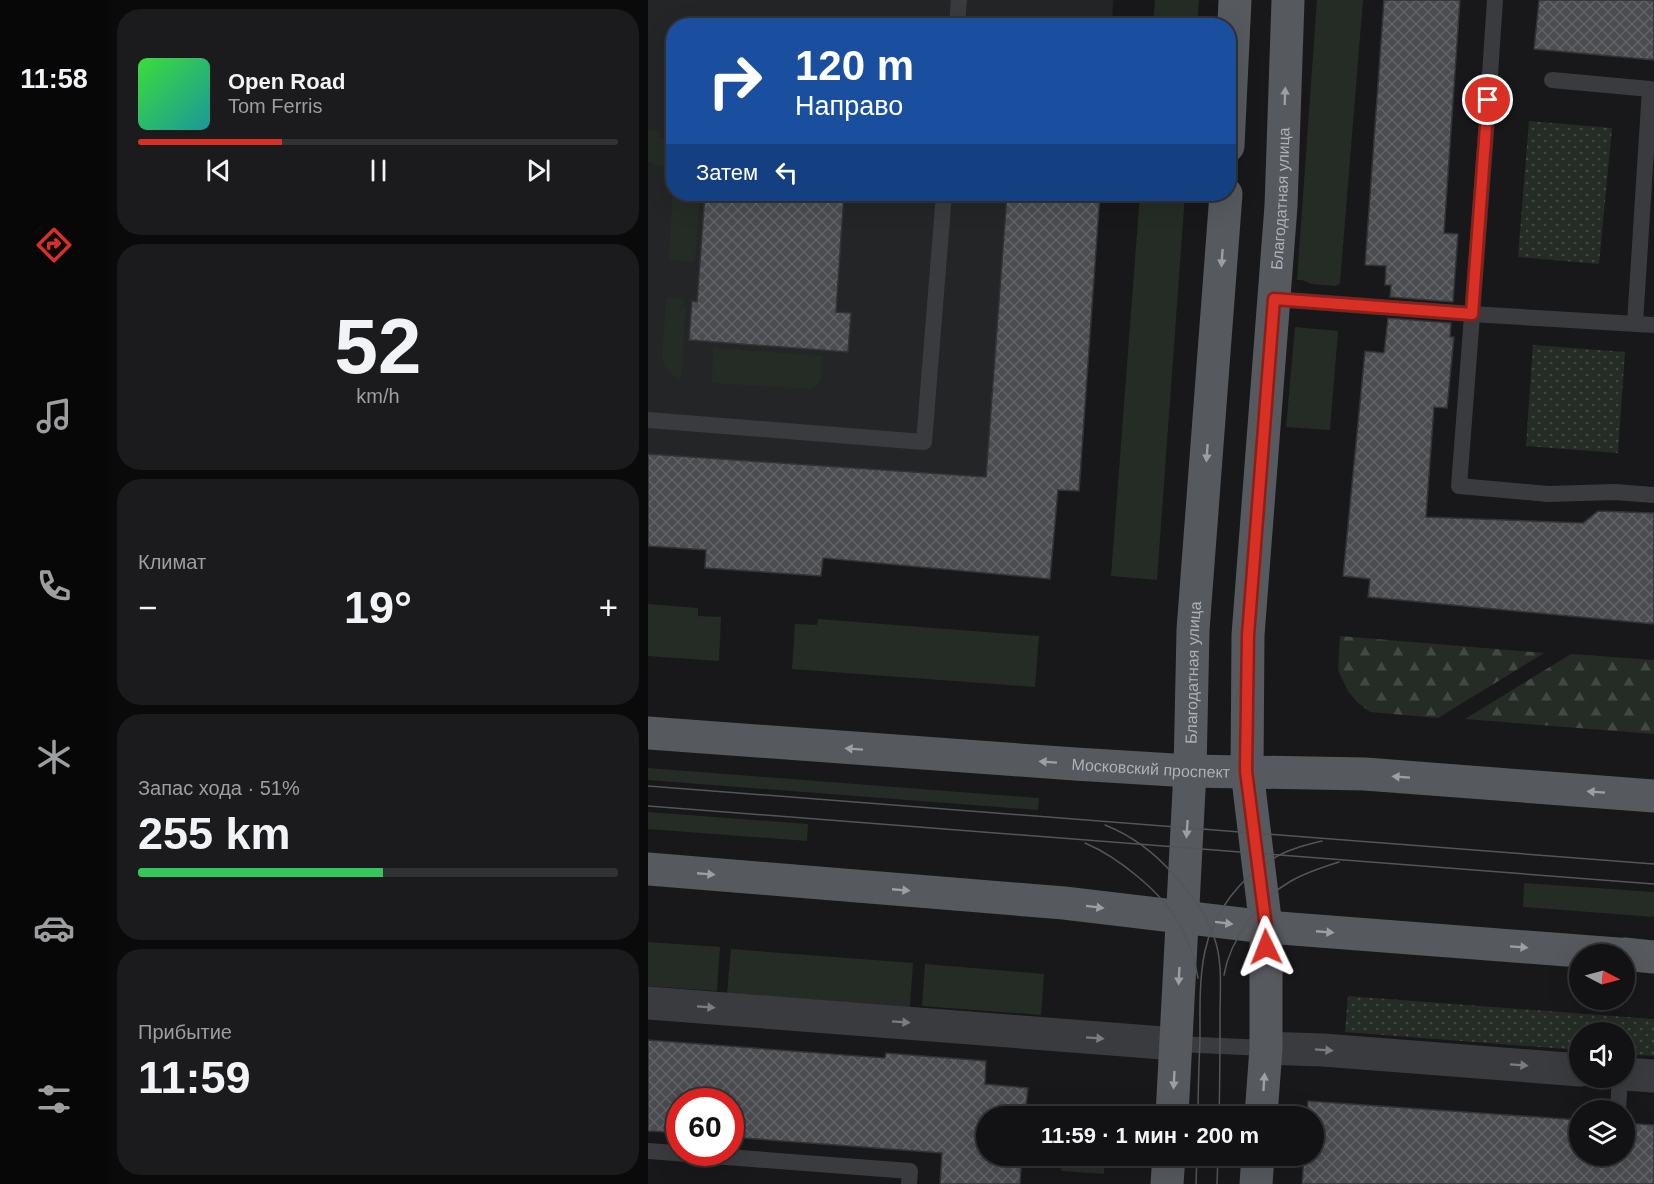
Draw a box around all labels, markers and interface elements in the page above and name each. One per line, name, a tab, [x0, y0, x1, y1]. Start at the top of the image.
icon: right	[696, 42, 774, 120]
text: 120 m	[795, 42, 914, 89]
text: 11:58	[20, 64, 88, 94]
text: Open Road	[228, 69, 345, 94]
pin	[1462, 74, 1513, 125]
icon: arrive	[1471, 83, 1504, 116]
one-way arrow	[1280, 86, 1289, 105]
text: Направо	[795, 91, 903, 121]
text: Tom Ferris	[228, 95, 322, 117]
street label: Благодатная улица	[1268, 127, 1293, 270]
icon: previous	[202, 154, 235, 187]
icon: pause	[362, 154, 395, 187]
icon: next	[522, 154, 555, 187]
icon: left	[770, 156, 803, 189]
text: Затем	[696, 160, 758, 185]
icon: directions	[33, 224, 75, 266]
one-way arrow	[1217, 249, 1226, 268]
text: 52	[335, 302, 421, 390]
text: km/h	[356, 385, 400, 407]
icon: music	[33, 395, 75, 437]
one-way arrow	[1202, 443, 1212, 462]
text: Климат	[138, 551, 206, 573]
icon: phone	[33, 565, 75, 607]
text: 19°	[344, 582, 412, 633]
text: −	[138, 589, 157, 626]
text: +	[599, 589, 618, 626]
street label: Благодатная улица	[1183, 601, 1204, 744]
icon: climate	[33, 736, 75, 778]
one-way arrow	[844, 744, 863, 754]
street label: Московский проспект	[1071, 756, 1231, 781]
one-way arrow	[1039, 758, 1058, 767]
one-way arrow	[1392, 772, 1411, 782]
text: Запас хода · 51%	[138, 777, 300, 799]
one-way arrow	[1586, 787, 1605, 797]
text: 255 km	[138, 808, 291, 859]
one-way arrow	[1183, 820, 1192, 839]
one-way arrow	[697, 869, 716, 879]
one-way arrow	[891, 885, 910, 895]
one-way arrow	[1085, 902, 1104, 912]
icon: car	[33, 907, 75, 949]
position arrow	[1234, 915, 1298, 979]
one-way arrow	[1215, 918, 1234, 927]
one-way arrow	[1315, 927, 1334, 937]
one-way arrow	[1510, 942, 1529, 951]
north arrow	[1569, 944, 1635, 1010]
map controls	[1569, 944, 1635, 1166]
one-way arrow	[1175, 967, 1184, 986]
one-way arrow	[697, 1003, 716, 1012]
one-way arrow	[891, 1018, 910, 1027]
text: Прибытие	[138, 1021, 232, 1043]
button: sound	[1569, 1022, 1635, 1088]
one-way arrow	[1086, 1033, 1105, 1043]
one-way arrow	[1315, 1046, 1334, 1055]
text: 11:59	[138, 1052, 251, 1103]
one-way arrow	[1509, 1061, 1528, 1070]
one-way arrow	[1170, 1071, 1179, 1090]
one-way arrow	[1259, 1072, 1268, 1091]
icon: filters	[33, 1078, 75, 1120]
speed limit sign: 60	[666, 1088, 744, 1166]
button: layers	[1569, 1100, 1635, 1166]
text: 11:59 · 1 мин · 200 m	[1041, 1123, 1259, 1148]

